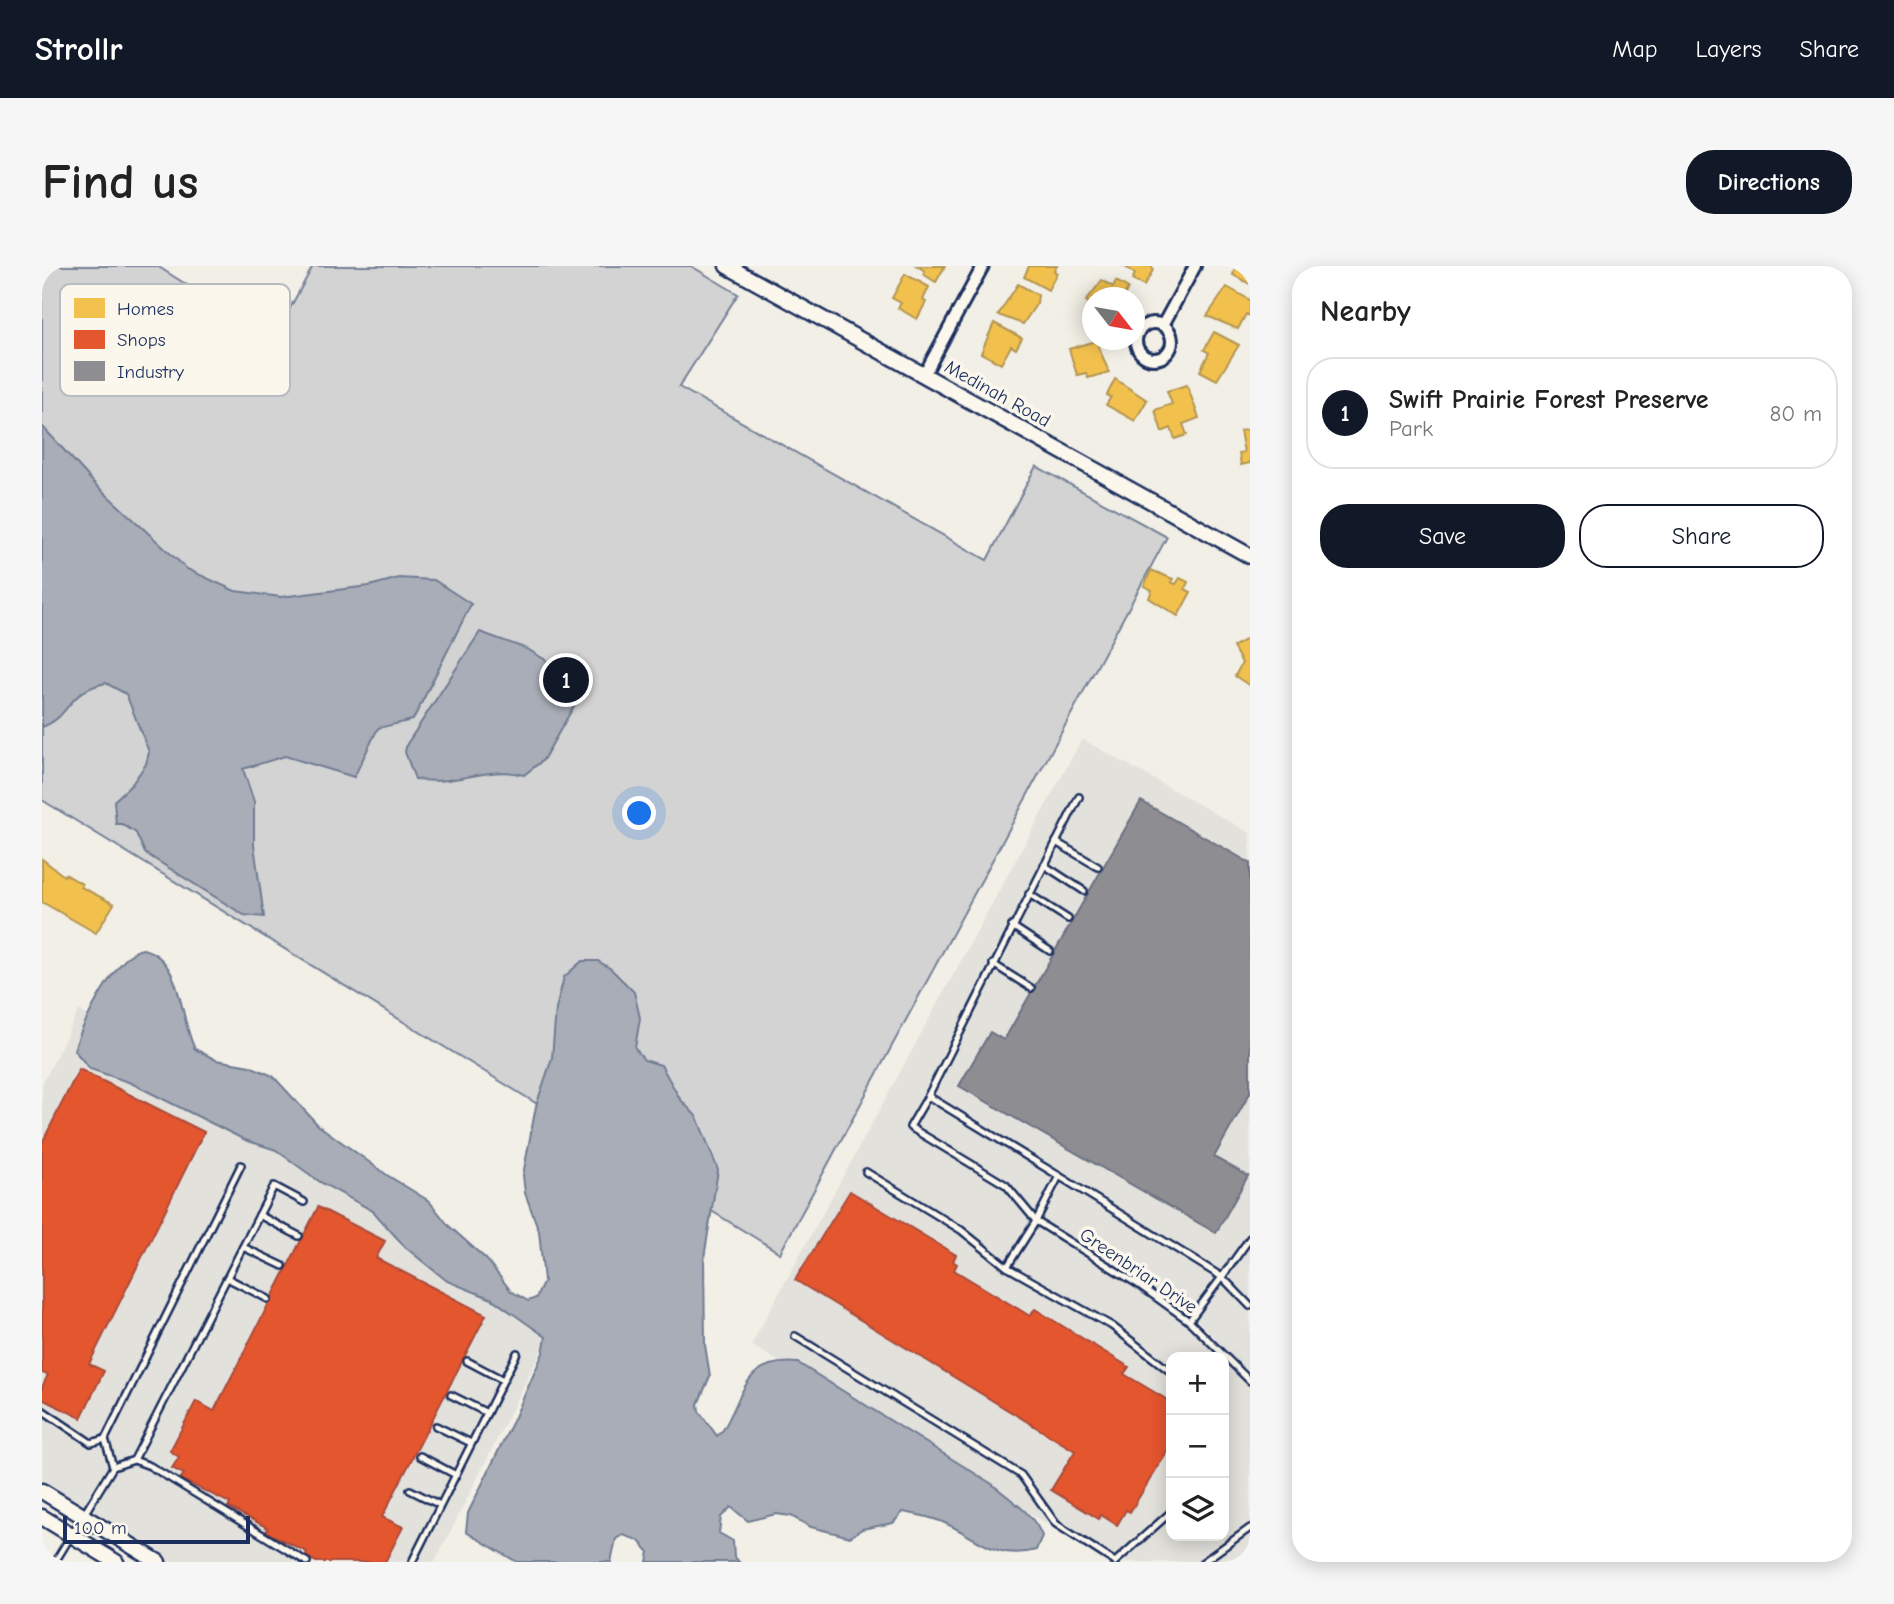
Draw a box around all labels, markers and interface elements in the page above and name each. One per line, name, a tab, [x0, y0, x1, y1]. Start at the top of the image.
text: Strollr	[35, 30, 123, 68]
text: Map	[1612, 35, 1658, 63]
text: Layers	[1696, 35, 1761, 63]
text: Share	[1799, 35, 1859, 63]
button: Directions	[1686, 150, 1852, 214]
text: Find us	[42, 154, 198, 210]
legend	[60, 284, 290, 396]
north arrow	[1082, 287, 1145, 350]
text: Nearby	[1320, 294, 1411, 329]
text: Homes	[117, 298, 174, 320]
text: Shops	[117, 329, 166, 351]
street label: Medinah Road	[941, 356, 1054, 432]
text: Industry	[117, 361, 185, 383]
text: Swift Prairie Forest Preserve	[1389, 385, 1709, 415]
text: 1	[1340, 400, 1350, 427]
text: 80 m	[1769, 400, 1822, 427]
text: Park	[1389, 415, 1433, 442]
button: Save	[1320, 504, 1565, 568]
button: Share	[1579, 504, 1824, 568]
pin: 1	[543, 654, 589, 706]
your location	[622, 796, 656, 830]
street label: Greenbriar Drive	[1076, 1223, 1201, 1318]
map controls	[1166, 1352, 1229, 1541]
button: +	[1166, 1352, 1229, 1415]
button: −	[1166, 1415, 1229, 1478]
button: layers	[1166, 1478, 1229, 1541]
scale bar	[63, 1513, 250, 1545]
text: 100 m	[74, 1517, 127, 1539]

